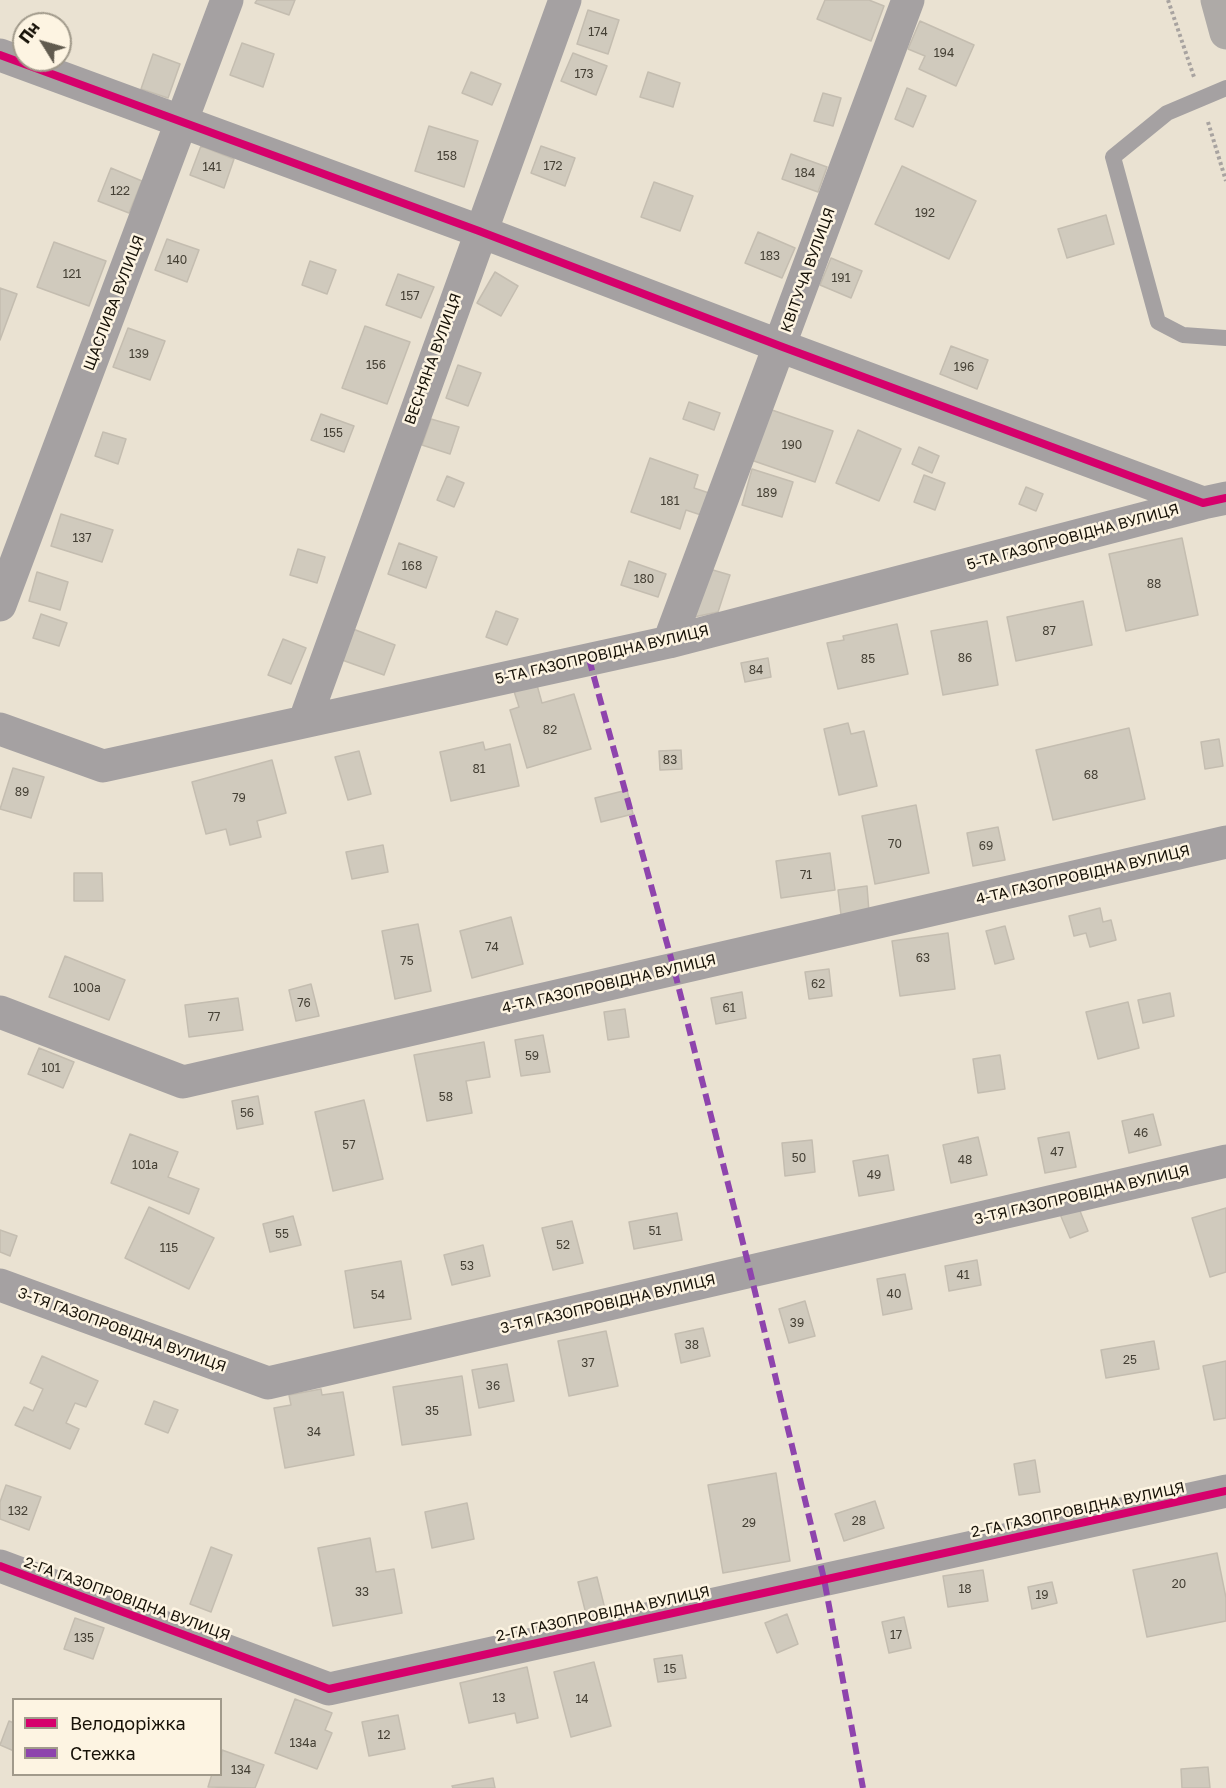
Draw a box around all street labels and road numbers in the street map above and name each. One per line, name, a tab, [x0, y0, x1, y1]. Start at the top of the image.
street label: КВІТУЧА ВУЛИЦЯ	[777, 205, 839, 335]
street label: ЩАСЛИВА ВУЛИЦЯ	[80, 233, 148, 373]
street label: ВЕСНЯНА ВУЛИЦЯ	[401, 291, 465, 427]
street label: 5-ТА ГАЗОПРОВІДНА ВУЛИЦЯ	[965, 500, 1181, 574]
street label: 5-ТА ГАЗОПРОВІДНА ВУЛИЦЯ	[493, 622, 711, 688]
street label: 4-ТА ГАЗОПРОВІДНА ВУЛИЦЯ	[974, 842, 1192, 908]
street label: 4-ТА ГАЗОПРОВІДНА ВУЛИЦЯ	[500, 951, 718, 1017]
street label: 3-ТЯ ГАЗОПРОВІДНА ВУЛИЦЯ	[973, 1161, 1191, 1229]
street label: 3-ТЯ ГАЗОПРОВІДНА ВУЛИЦЯ	[499, 1270, 717, 1338]
street label: 3-ТЯ ГАЗОПРОВІДНА ВУЛИЦЯ	[16, 1284, 228, 1376]
street label: 2-ГА ГАЗОПРОВІДНА ВУЛИЦЯ	[970, 1479, 1186, 1541]
street label: 2-ГА ГАЗОПРОВІДНА ВУЛИЦЯ	[21, 1553, 233, 1645]
street label: 2-ГА ГАЗОПРОВІДНА ВУЛИЦЯ	[495, 1583, 711, 1645]

